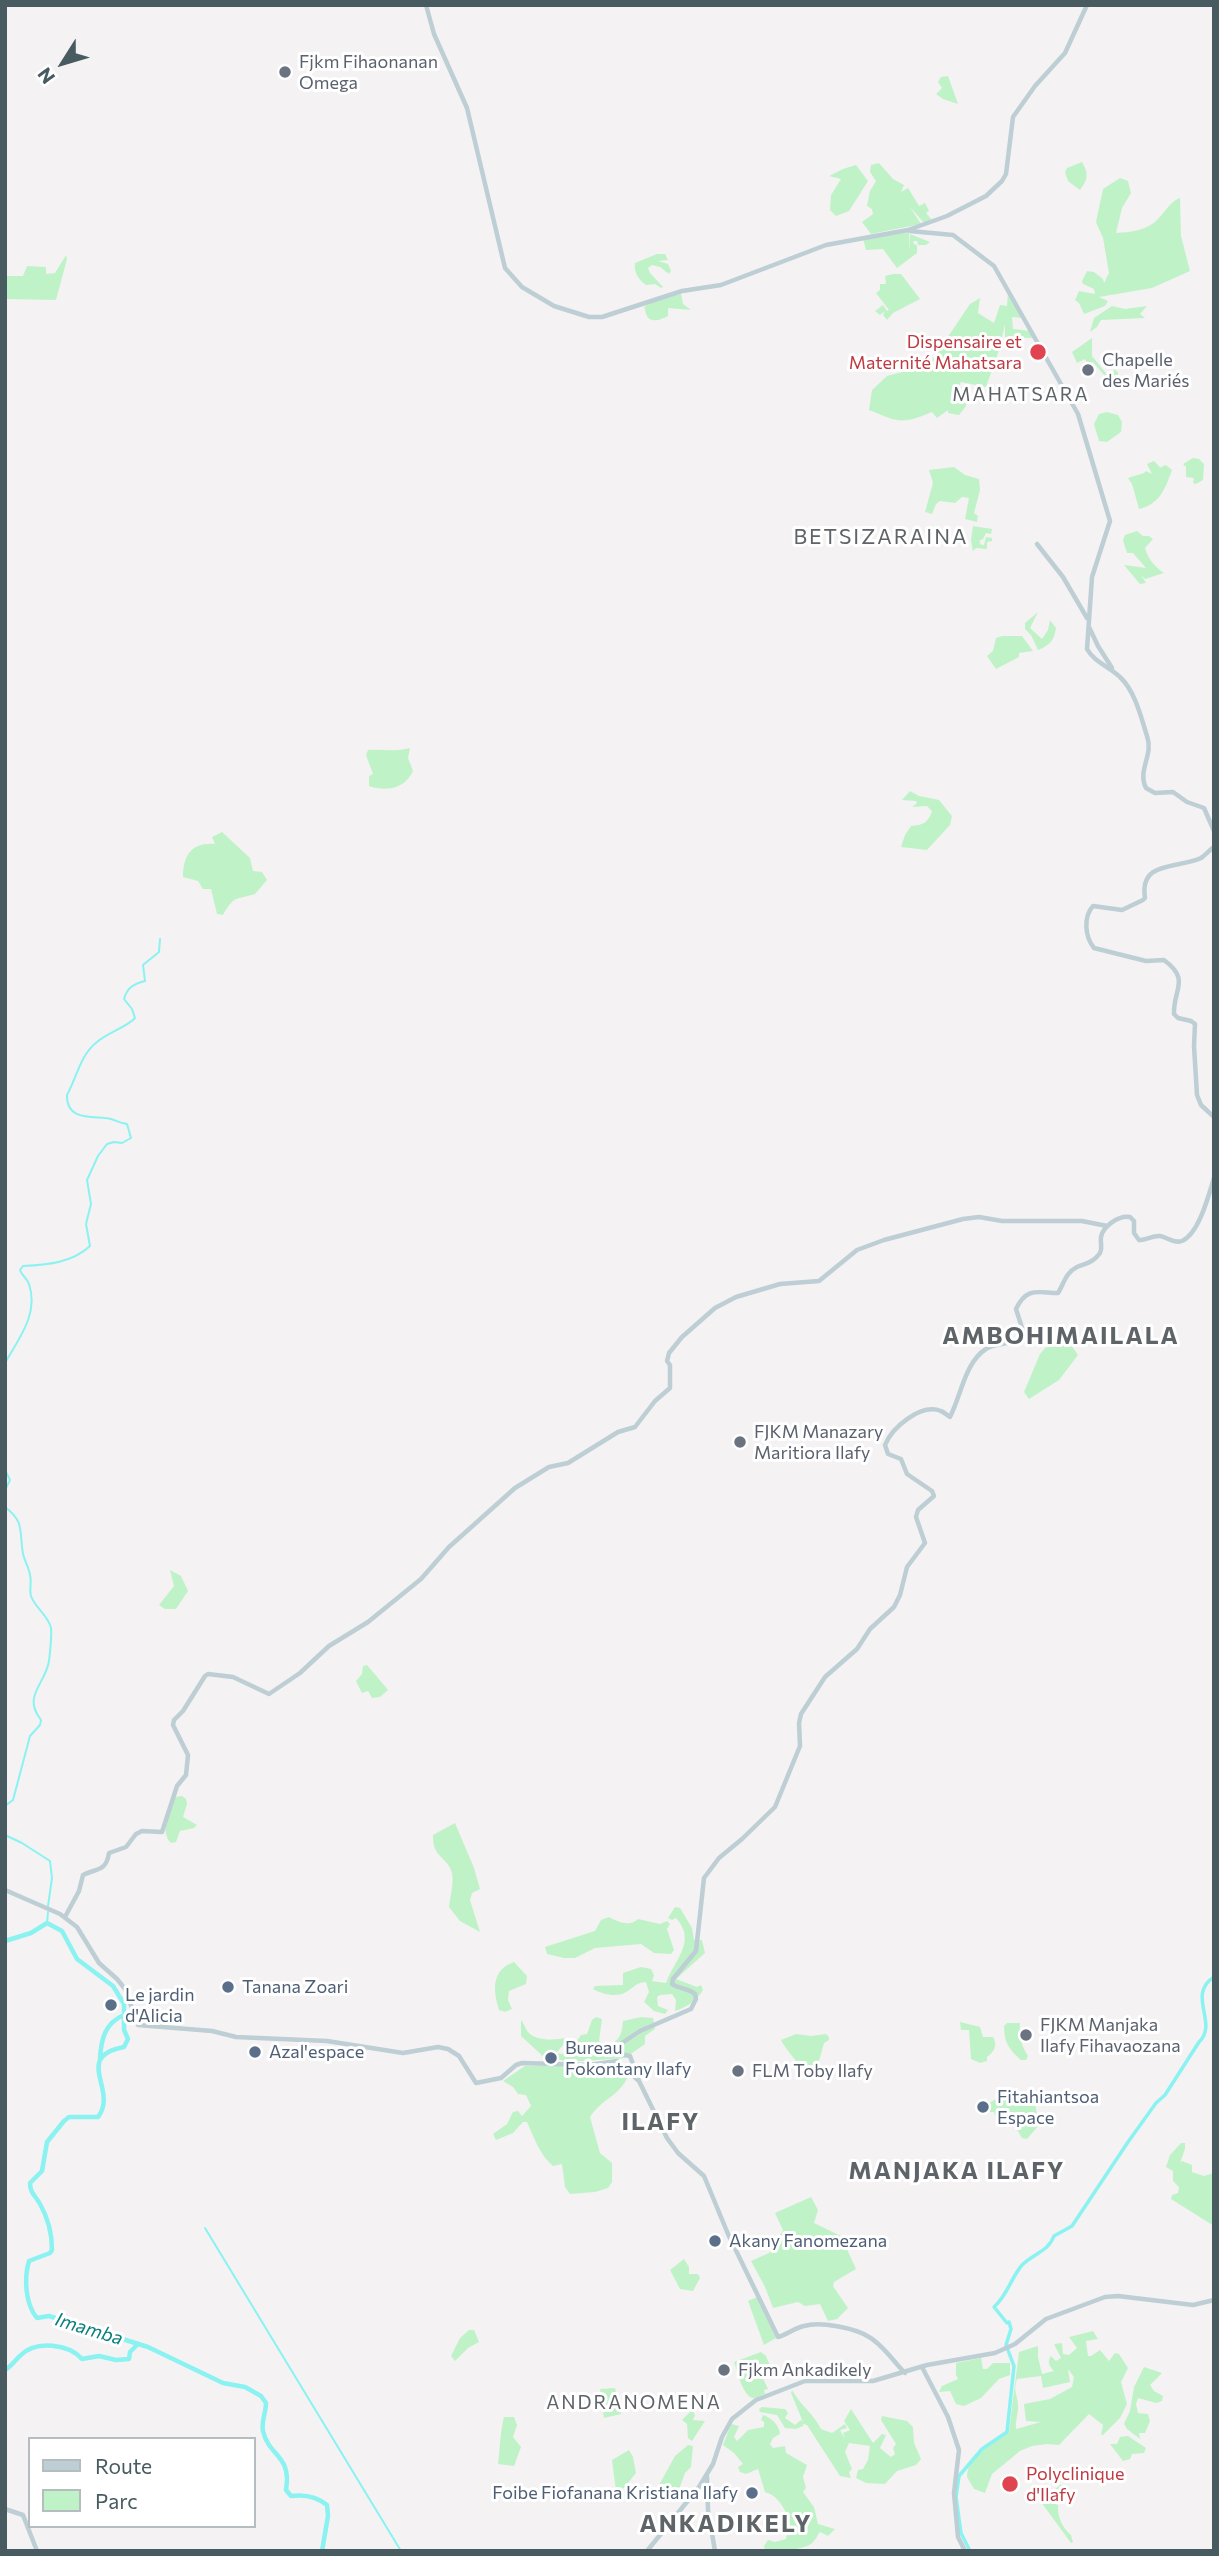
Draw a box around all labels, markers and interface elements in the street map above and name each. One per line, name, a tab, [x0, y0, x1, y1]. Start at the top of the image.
north arrow	[28, 28, 98, 98]
place label: Fjkm Fihaonanan Omega	[299, 51, 438, 94]
text: N	[32, 63, 59, 89]
marker: Fjkm Fihaonanan Omega	[277, 64, 293, 80]
place label: Dispensaire et Maternité Mahatsara	[849, 331, 1022, 374]
marker: Dispensaire et Maternité Mahatsara	[1028, 342, 1048, 362]
place label: Chapelle des Mariés	[1102, 349, 1189, 392]
marker: Chapelle des Mariés	[1080, 362, 1096, 378]
district label: MAHATSARA	[953, 384, 1089, 406]
district label: BETSIZARAINA	[795, 524, 967, 550]
district label: AMBOHIMAILALA	[944, 1322, 1178, 1350]
place label: FJKM Manazary Maritiora Ilafy	[754, 1421, 883, 1464]
marker: FJKM Manazary Maritiora Ilafy	[732, 1434, 748, 1450]
place label: Tanana Zoari	[242, 1976, 348, 1998]
marker: Tanana Zoari	[220, 1979, 236, 1995]
place label: Le jardin d'Alicia	[125, 1984, 194, 2026]
marker: Le jardin d'Alicia	[103, 1997, 119, 2013]
place label: FJKM Manjaka Ilafy Fihavaozana	[1040, 2014, 1181, 2056]
marker: FJKM Manjaka Ilafy Fihavaozana	[1018, 2027, 1034, 2043]
place label: Bureau Fokontany Ilafy	[565, 2037, 691, 2080]
place label: Azal'espace	[269, 2041, 364, 2063]
marker: Azal'espace	[247, 2044, 263, 2060]
marker: Bureau Fokontany Ilafy	[543, 2050, 559, 2066]
place label: FLM Toby Ilafy	[752, 2060, 873, 2082]
marker: FLM Toby Ilafy	[730, 2063, 746, 2079]
place label: Fitahiantsoa Espace	[997, 2086, 1099, 2128]
marker: Fitahiantsoa Espace	[975, 2099, 991, 2115]
district label: ILAFY	[622, 2108, 700, 2136]
district label: MANJAKA ILAFY	[850, 2157, 1064, 2185]
place label: Akany Fanomezana	[729, 2230, 887, 2252]
marker: Akany Fanomezana	[707, 2233, 723, 2249]
water label: Imamba	[52, 2308, 126, 2350]
place label: Fjkm Ankadikely	[738, 2359, 871, 2381]
marker: Fjkm Ankadikely	[716, 2362, 732, 2378]
district label: ANDRANOMENA	[548, 2392, 720, 2414]
legend	[28, 2437, 256, 2528]
text: Route	[95, 2453, 152, 2478]
place label: Polyclinique d'Ilafy	[1026, 2463, 1124, 2506]
marker: Polyclinique d'Ilafy	[1000, 2474, 1020, 2494]
place label: Foibe Fiofanana Kristiana Ilafy	[492, 2482, 738, 2504]
marker: Foibe Fiofanana Kristiana Ilafy	[744, 2485, 760, 2501]
text: Parc	[95, 2488, 138, 2513]
district label: ANKADIKELY	[641, 2510, 811, 2538]

